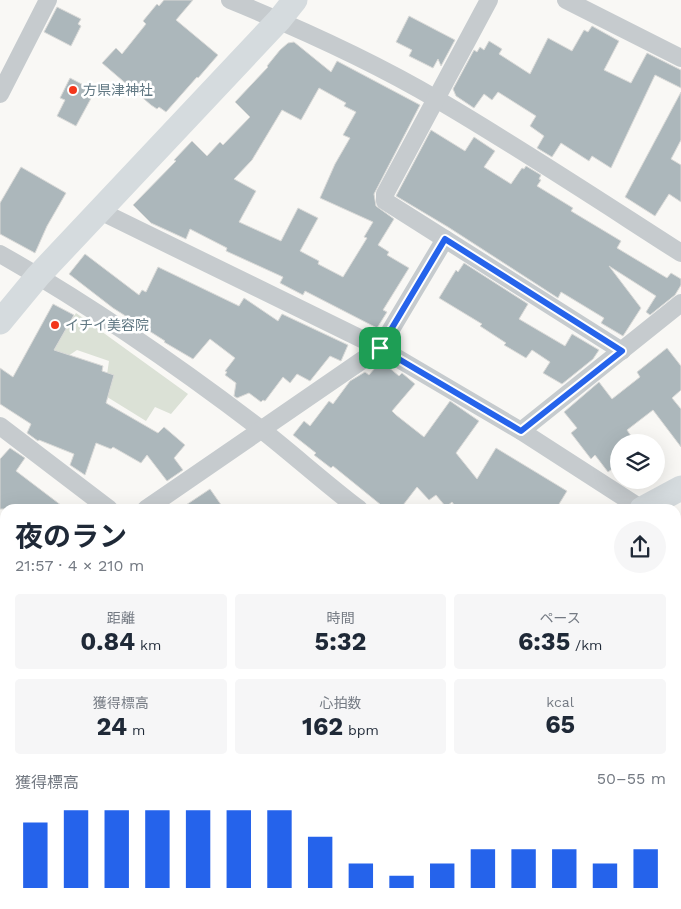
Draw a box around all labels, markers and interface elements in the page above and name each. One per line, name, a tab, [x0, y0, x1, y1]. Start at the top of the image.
place label: 方県津神社	[83, 82, 153, 98]
marker: 方県津神社	[67, 84, 79, 96]
place label: イチイ美容院	[65, 317, 149, 333]
marker: イチイ美容院	[49, 319, 61, 331]
pin	[359, 327, 401, 369]
icon: arrive	[366, 334, 394, 362]
map controls	[610, 434, 665, 489]
button: layers	[610, 434, 665, 489]
text: 夜のラン	[15, 520, 127, 553]
button: share	[614, 521, 666, 573]
text: 21:57 · 4 × 210 m	[15, 556, 144, 575]
text: 距離	[107, 610, 135, 626]
text: 時間	[326, 610, 354, 626]
text: ペース	[540, 610, 581, 626]
text: 0.84	[80, 627, 135, 656]
text: 5:32	[315, 627, 366, 656]
text: 6:35	[518, 627, 570, 656]
text: km	[135, 637, 161, 653]
text: /km	[570, 637, 602, 653]
text: kcal	[546, 694, 574, 710]
text: 獲得標高	[93, 695, 149, 711]
text: 心拍数	[319, 695, 361, 711]
text: 65	[545, 710, 575, 739]
text: 24	[96, 712, 127, 741]
text: 162	[302, 712, 343, 741]
text: m	[127, 722, 145, 738]
text: bpm	[343, 722, 379, 738]
text: 50–55 m	[597, 769, 666, 788]
text: 獲得標高	[15, 773, 79, 792]

